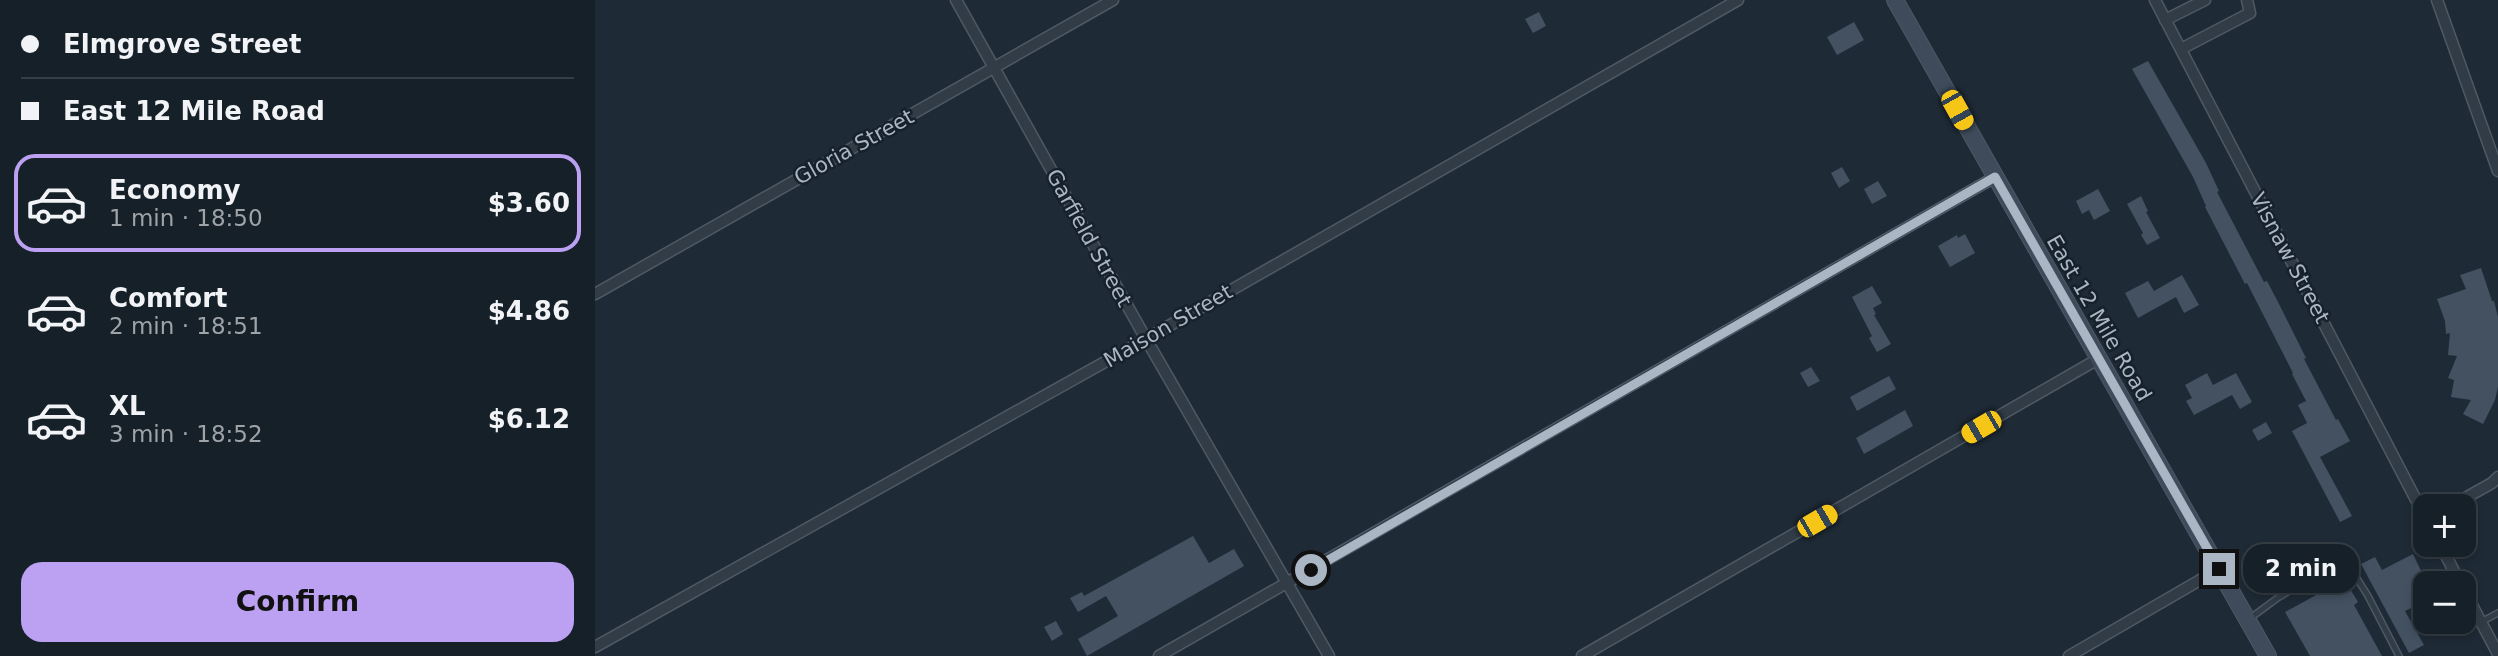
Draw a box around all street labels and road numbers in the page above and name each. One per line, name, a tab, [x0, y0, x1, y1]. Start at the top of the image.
street label: Gloria Street	[790, 104, 918, 190]
street label: Garfield Street	[1041, 165, 1137, 311]
street label: Visnaw Street	[2245, 189, 2335, 327]
street label: East 12 Mile Road	[2042, 231, 2156, 405]
street label: Maison Street	[1099, 280, 1237, 372]

